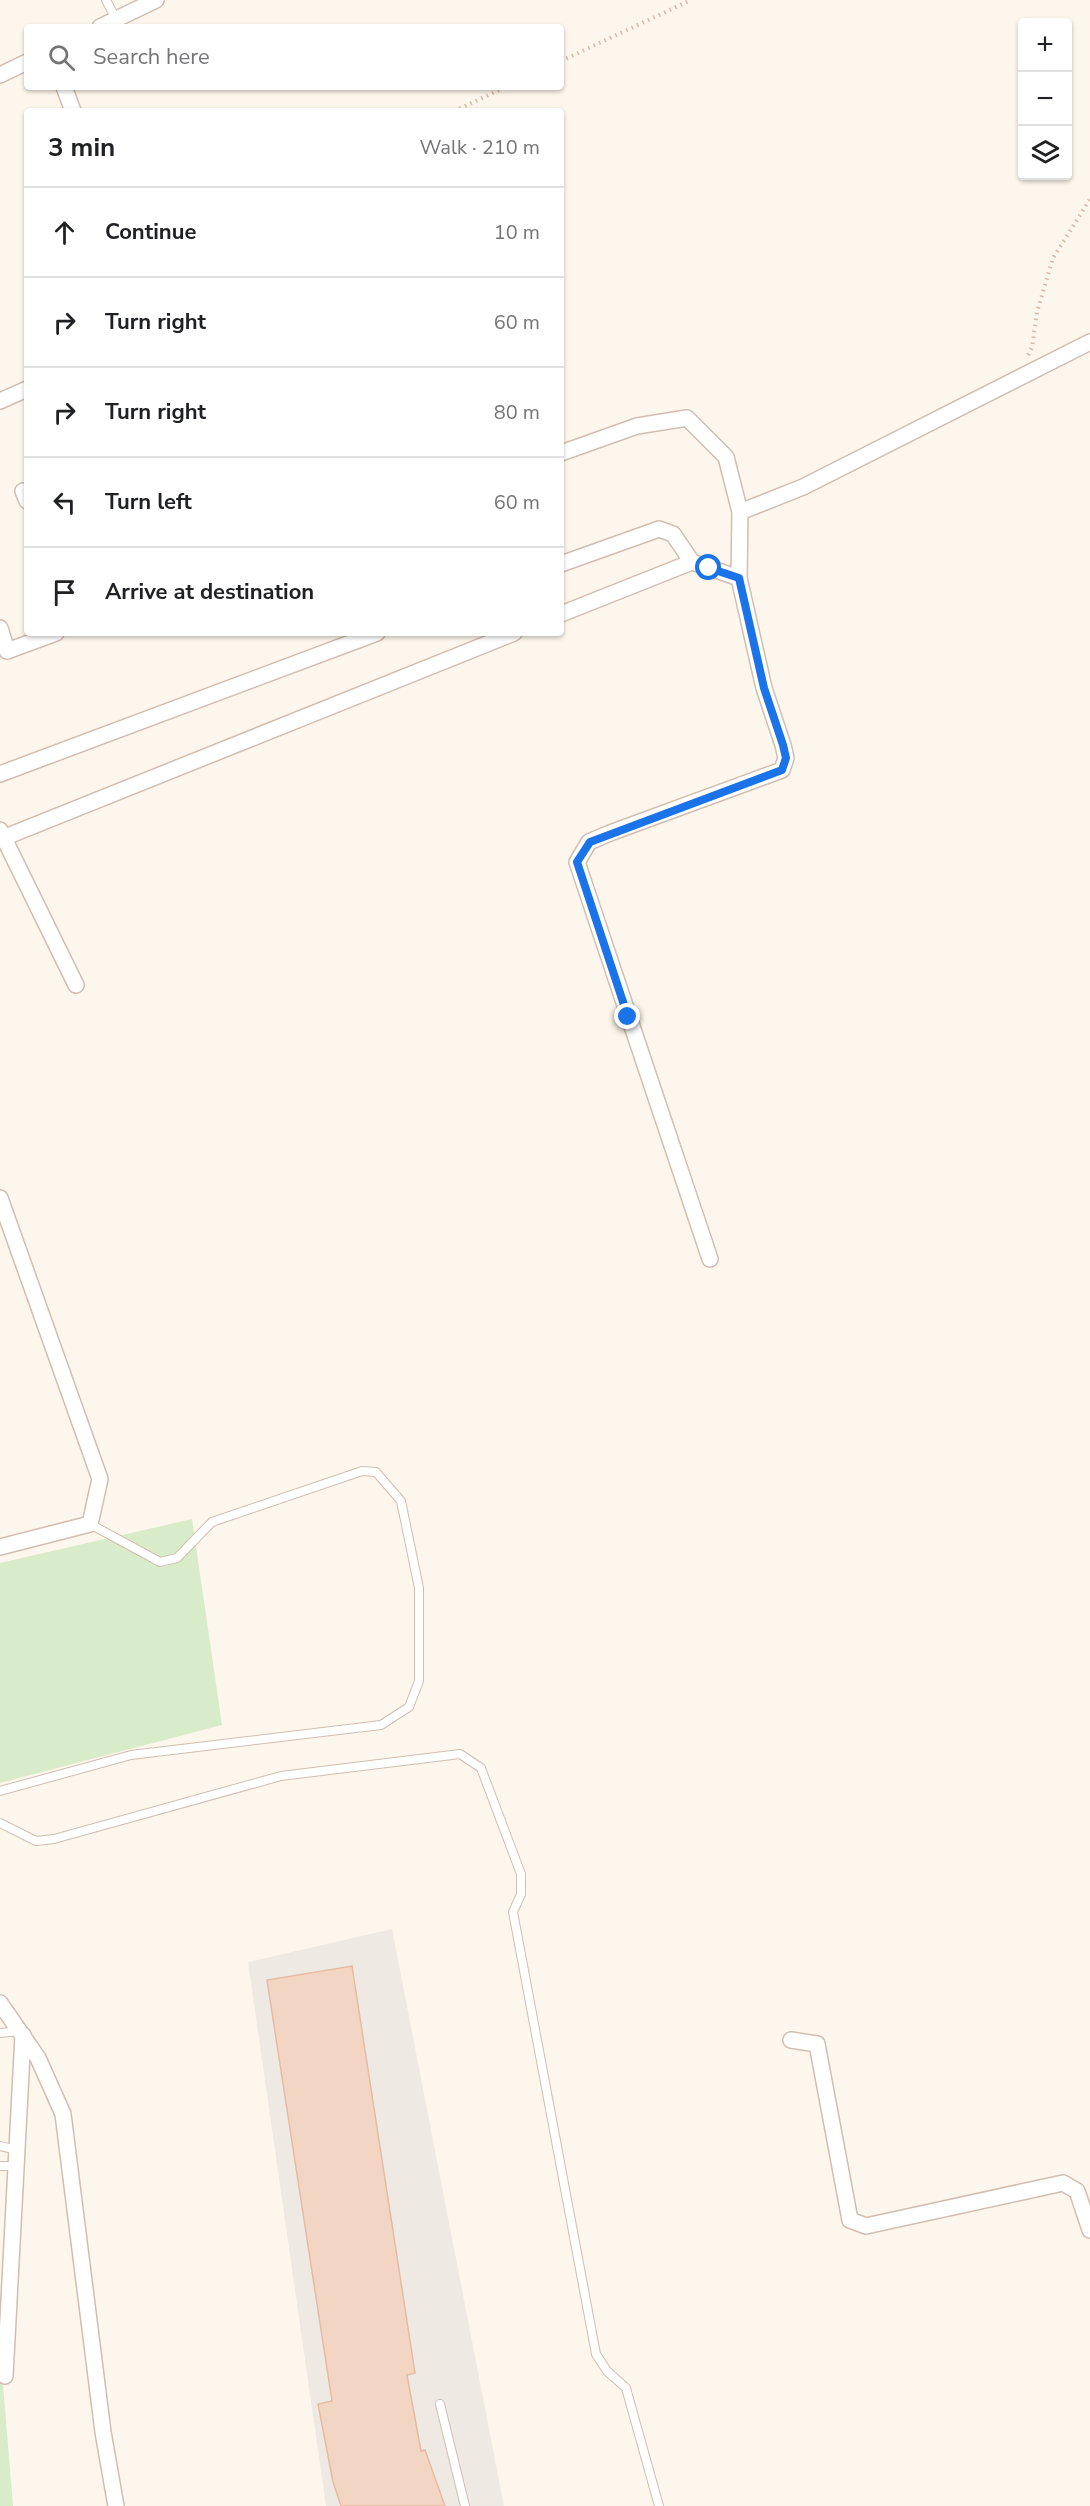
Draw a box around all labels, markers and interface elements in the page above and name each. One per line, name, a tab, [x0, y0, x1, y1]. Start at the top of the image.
map controls	[1018, 18, 1072, 180]
button: +	[1018, 18, 1072, 72]
search box	[24, 24, 564, 90]
icon: search	[45, 41, 78, 74]
text: Search here	[93, 42, 210, 72]
button: −	[1018, 72, 1072, 126]
button: layers	[1018, 126, 1072, 180]
text: 3 min	[48, 130, 115, 165]
text: Walk · 210 m	[420, 134, 540, 161]
icon: ahead	[48, 216, 81, 249]
text: Continue	[105, 217, 196, 247]
text: 10 m	[494, 219, 540, 246]
icon: right	[48, 306, 81, 339]
text: Turn right	[105, 307, 206, 337]
text: 60 m	[494, 309, 540, 336]
icon: right	[48, 396, 81, 429]
text: Turn right	[105, 397, 206, 427]
text: 80 m	[494, 399, 540, 426]
icon: left	[48, 486, 81, 519]
text: Turn left	[105, 487, 192, 517]
text: 60 m	[494, 489, 540, 516]
route start	[695, 554, 721, 580]
icon: arrive	[48, 576, 81, 609]
text: Arrive at destination	[105, 577, 314, 607]
route end	[614, 1003, 640, 1029]

